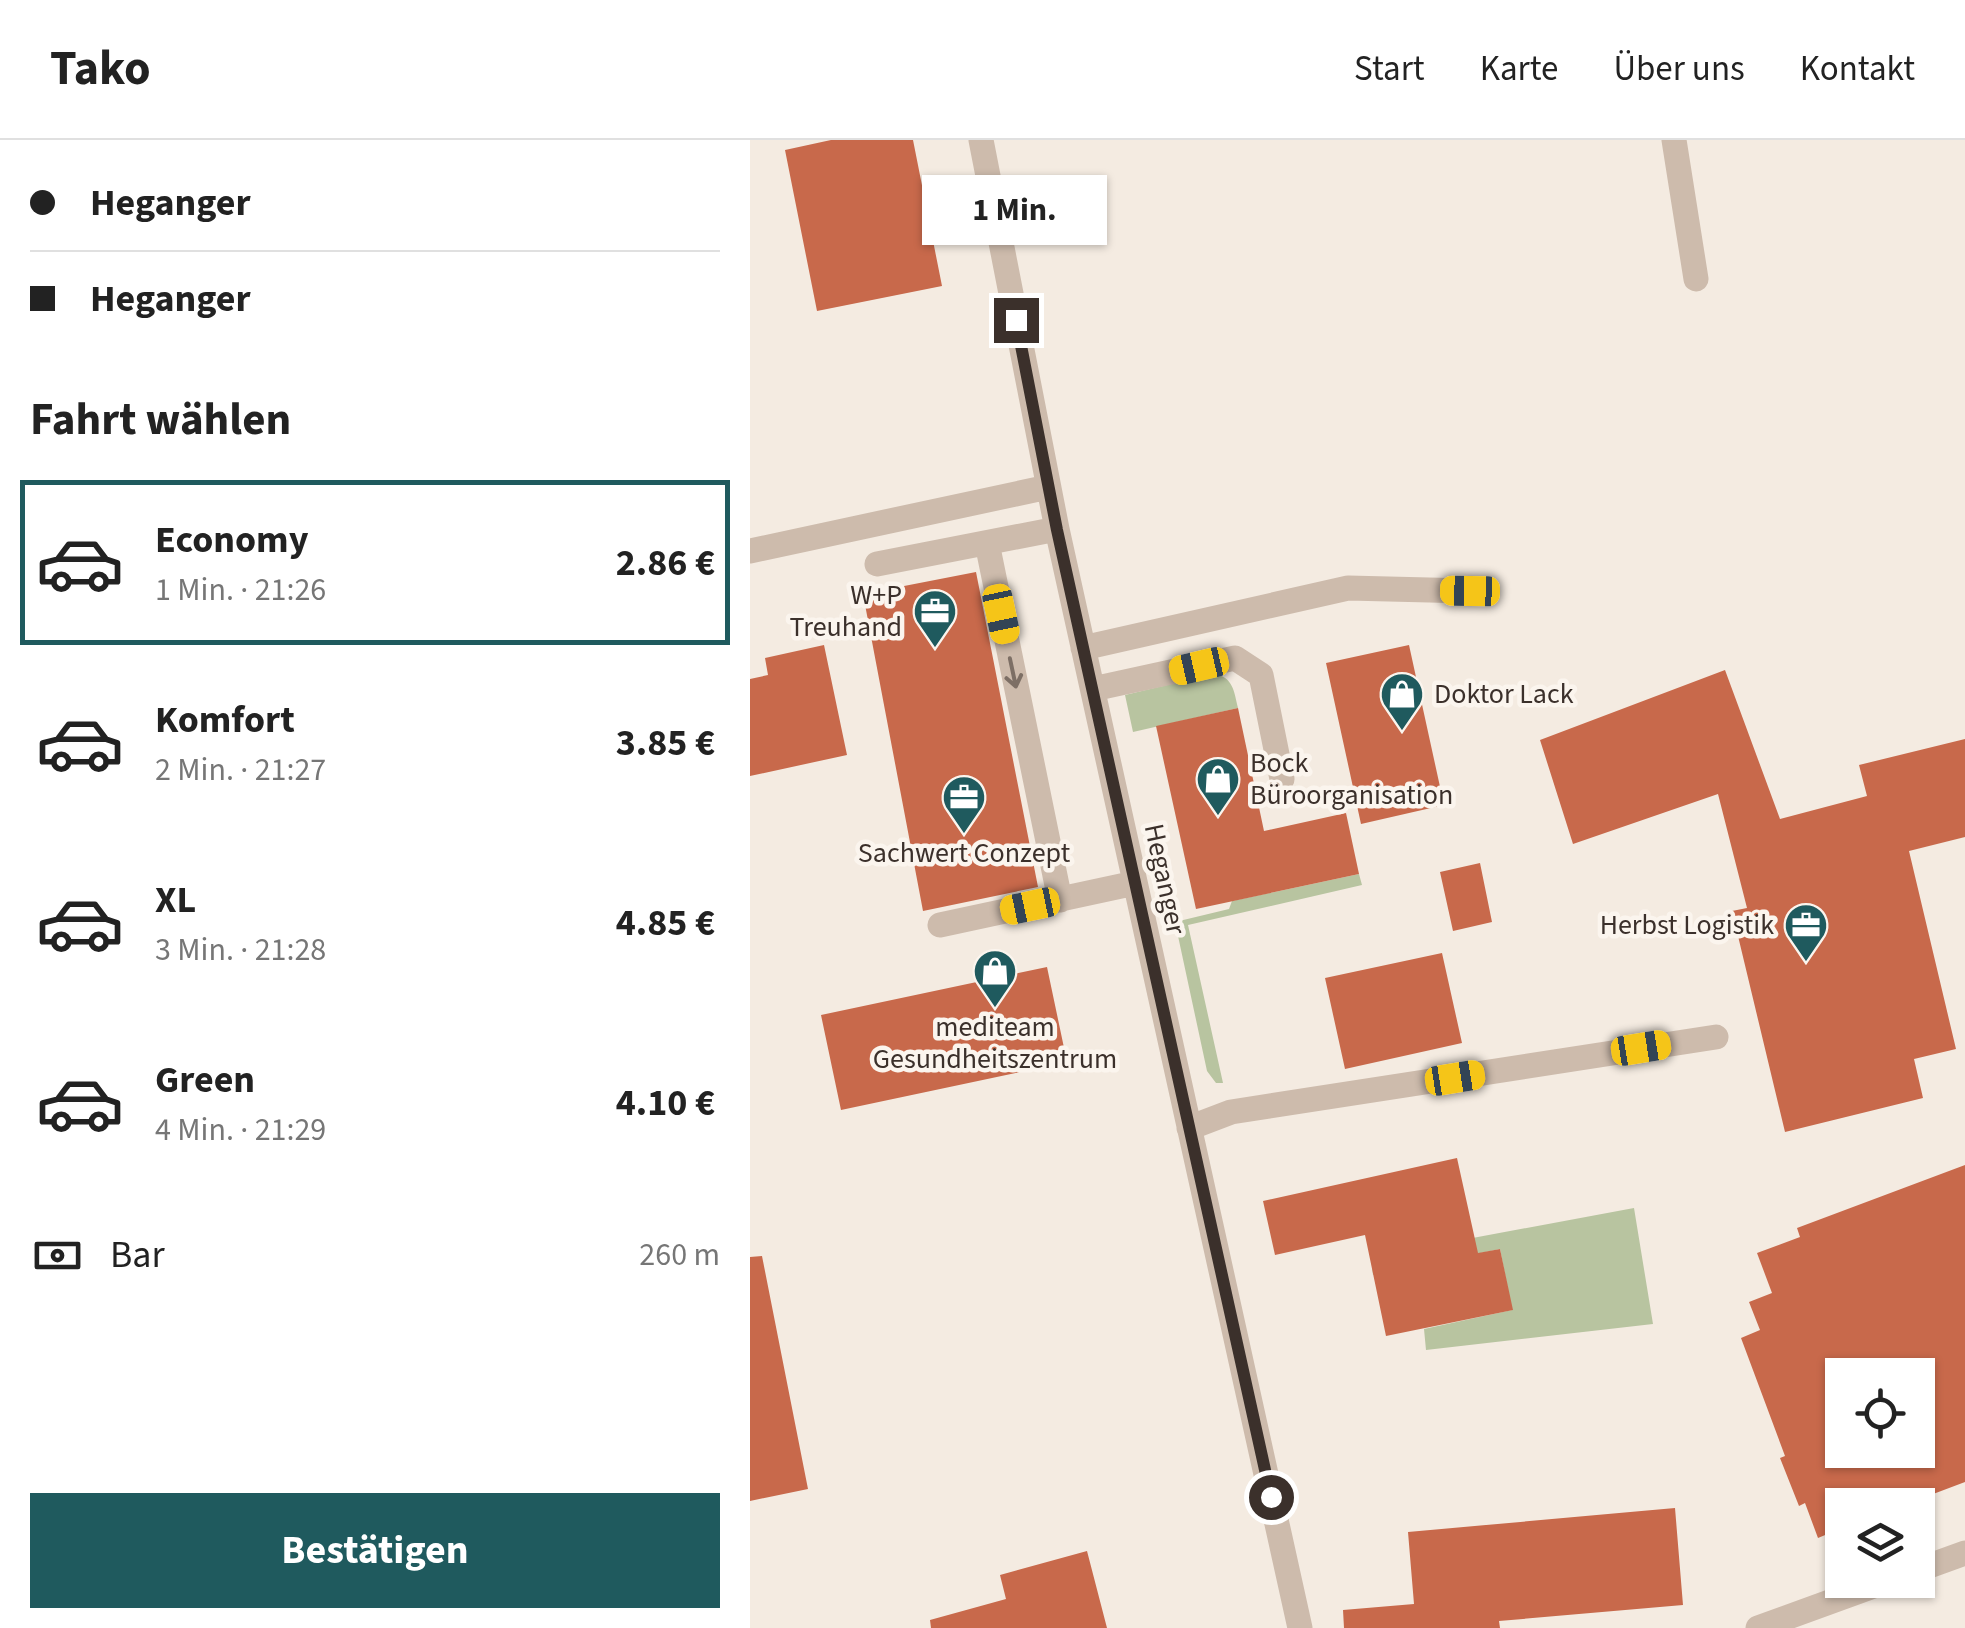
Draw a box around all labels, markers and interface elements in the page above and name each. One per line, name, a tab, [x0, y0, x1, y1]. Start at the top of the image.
text: Tako	[50, 35, 151, 103]
text: Start	[1354, 44, 1425, 94]
text: Karte	[1480, 44, 1558, 94]
text: Über uns	[1613, 44, 1745, 94]
text: Kontakt	[1800, 44, 1915, 94]
callout: 1 Min.	[924, 175, 1108, 245]
text: Heganger	[90, 176, 251, 230]
text: 1 Min.	[972, 187, 1057, 233]
text: Heganger	[90, 272, 251, 326]
route end	[994, 298, 1039, 343]
text: Fahrt wählen	[30, 388, 291, 452]
text: Economy	[155, 513, 308, 567]
icon: car	[35, 518, 125, 608]
text: 2.86 €	[616, 536, 715, 590]
text: 1 Min. · 21:26	[155, 567, 326, 613]
place label: W+P Treuhand	[790, 575, 902, 647]
car	[1440, 575, 1500, 607]
car	[980, 582, 1022, 646]
office icon: W+P Treuhand	[912, 588, 958, 649]
car	[1166, 645, 1232, 687]
one-way arrow	[1005, 656, 1024, 688]
shop icon: Doktor Lack	[1379, 671, 1425, 732]
place label: Doktor Lack	[1434, 674, 1574, 714]
text: Komfort	[155, 693, 295, 747]
icon: car	[35, 698, 125, 788]
text: 3.85 €	[616, 716, 715, 770]
place label: Bock Büroorganisation	[1250, 743, 1453, 815]
text: 2 Min. · 21:27	[155, 747, 326, 793]
shop icon: Bock Büroorganisation	[1195, 756, 1241, 817]
office icon: Sachwert Conzept	[941, 774, 987, 835]
street label: Heganger	[1134, 820, 1196, 938]
place label: Sachwert Conzept	[858, 833, 1071, 873]
text: XL	[155, 873, 196, 927]
icon: car	[35, 878, 125, 968]
car	[998, 885, 1062, 927]
text: 4.85 €	[616, 896, 715, 950]
office icon: Herbst Logistik	[1783, 902, 1829, 963]
place label: Herbst Logistik	[1600, 905, 1774, 945]
text: 3 Min. · 21:28	[155, 927, 326, 973]
shop icon: mediteam Gesundheitszentrum	[972, 948, 1018, 1009]
place label: mediteam Gesundheitszentrum	[873, 1007, 1117, 1079]
car	[1609, 1028, 1673, 1068]
text: Green	[155, 1053, 255, 1107]
icon: car	[35, 1058, 125, 1148]
car	[1423, 1058, 1487, 1098]
text: 4.10 €	[616, 1076, 715, 1130]
text: 4 Min. · 21:29	[155, 1107, 326, 1153]
icon: cash	[30, 1228, 85, 1283]
text: Bar	[110, 1228, 165, 1282]
text: 260 m	[639, 1232, 720, 1278]
map controls	[1825, 1358, 1935, 1598]
button: locate	[1825, 1358, 1935, 1468]
route start	[1249, 1475, 1294, 1520]
button: layers	[1825, 1488, 1935, 1598]
button: Bestätigen	[30, 1493, 720, 1608]

